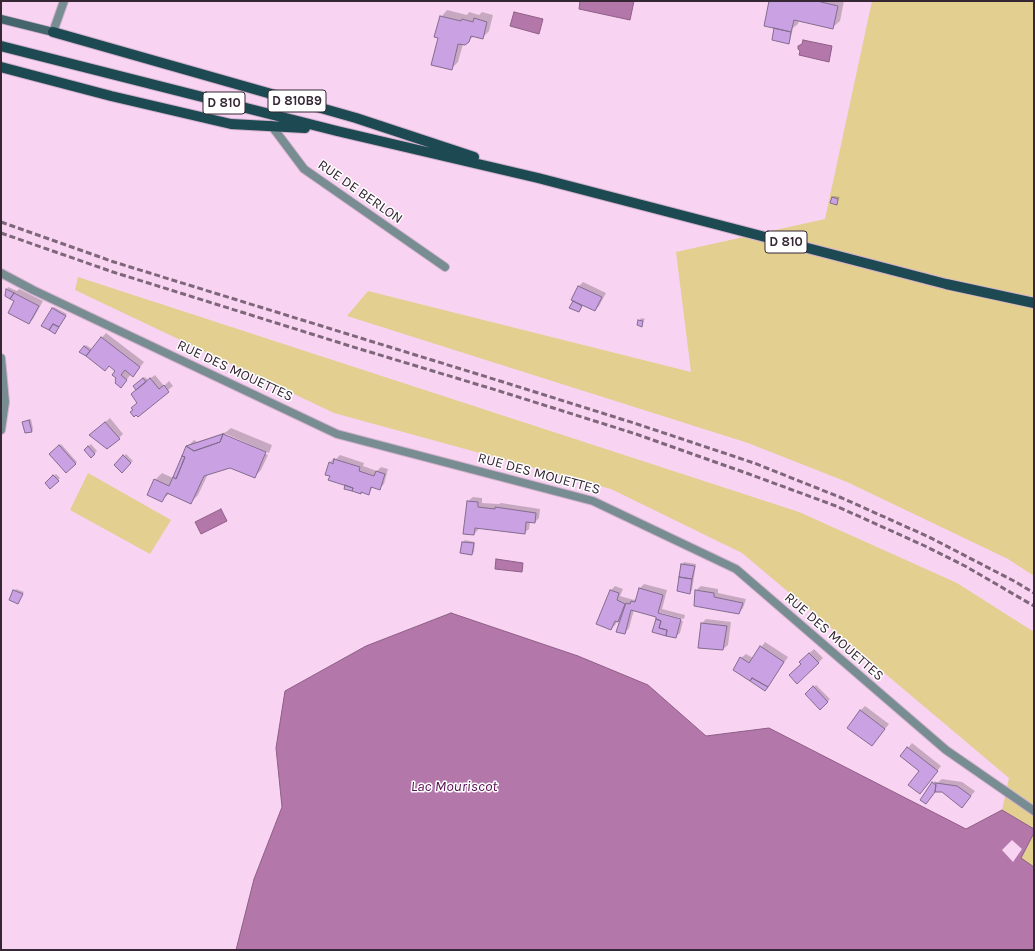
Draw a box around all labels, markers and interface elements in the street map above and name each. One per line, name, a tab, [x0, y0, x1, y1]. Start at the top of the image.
road number: D 810B9	[268, 90, 326, 112]
road number: D 810	[203, 92, 245, 114]
street label: RUE DE BERLON	[314, 157, 406, 227]
road number: D 810	[765, 231, 807, 253]
street label: RUE DES MOUETTES	[174, 337, 296, 405]
street label: RUE DES MOUETTES	[476, 450, 602, 498]
street label: RUE DES MOUETTES	[781, 589, 887, 685]
water label: Lac Mouriscot	[411, 778, 497, 796]

